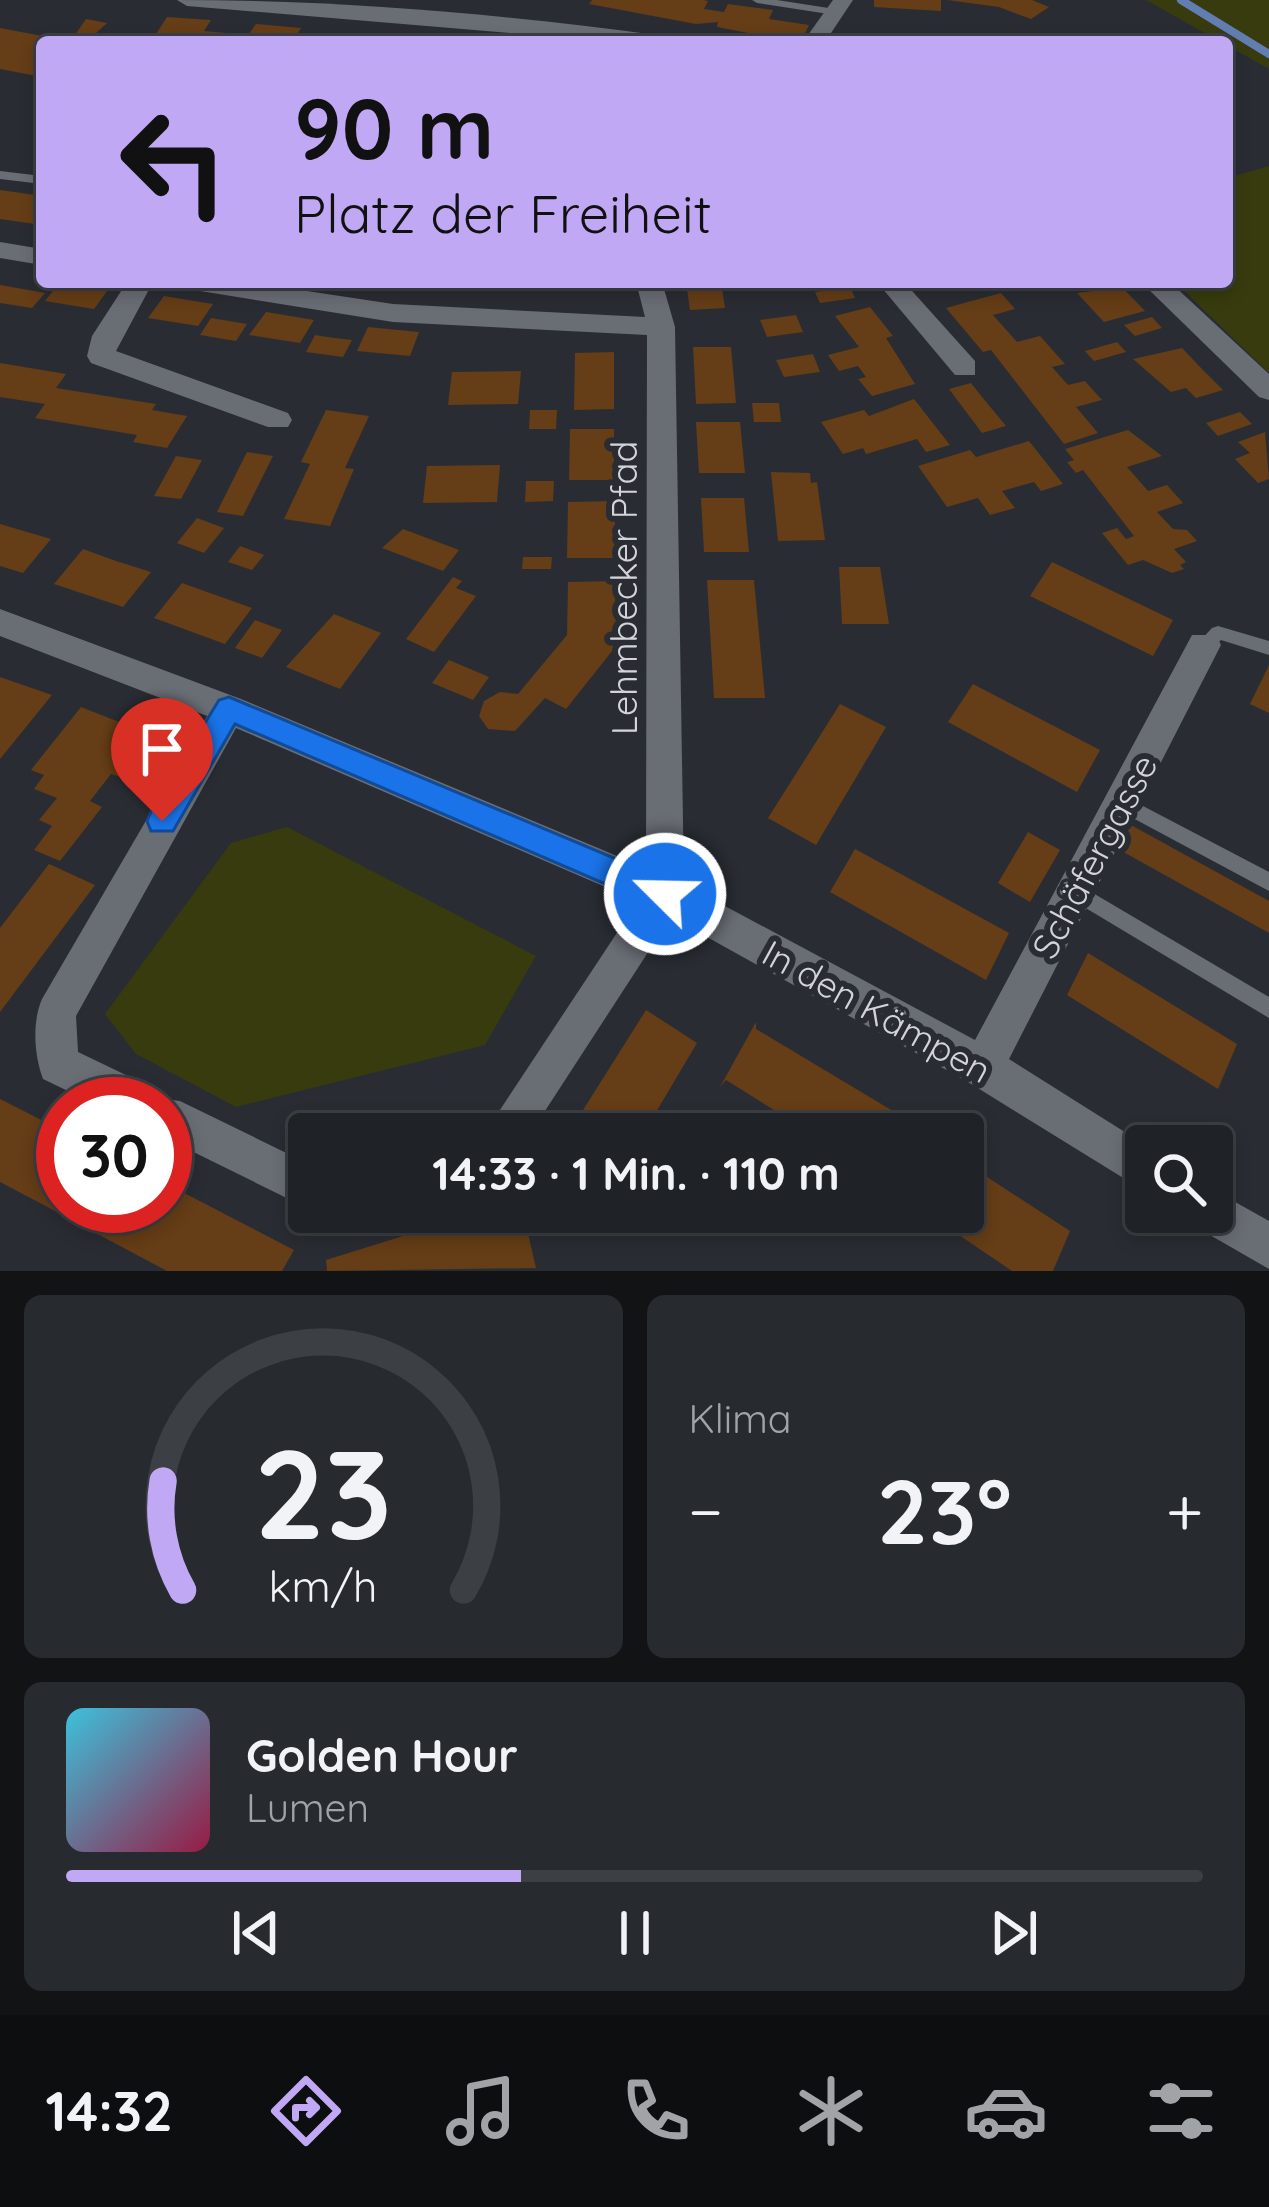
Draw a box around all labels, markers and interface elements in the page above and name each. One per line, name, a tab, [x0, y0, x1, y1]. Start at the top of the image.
text: 90 m	[294, 75, 494, 180]
icon: left	[96, 84, 252, 240]
text: Platz der Freiheit	[294, 179, 712, 247]
street label: Lehmbecker Pfad	[601, 441, 646, 735]
pin	[111, 698, 213, 821]
icon: arrive	[129, 716, 195, 782]
street label: Schäfergasse	[1021, 746, 1167, 966]
position arrow	[602, 831, 728, 957]
street label: In den Kämpen	[755, 930, 999, 1092]
speed limit sign: 30	[36, 1077, 192, 1233]
map controls	[1125, 1125, 1233, 1233]
button: search	[1125, 1125, 1233, 1233]
text: 14:33 · 1 Min. · 110 m	[432, 1145, 840, 1201]
text: Klima	[689, 1394, 791, 1443]
text: 23	[254, 1414, 392, 1570]
text: 23°	[877, 1454, 1012, 1567]
text: −	[689, 1469, 723, 1552]
text: +	[1166, 1469, 1203, 1552]
text: km/h	[269, 1558, 378, 1612]
text: Golden Hour	[246, 1727, 518, 1783]
text: Lumen	[246, 1783, 369, 1832]
icon: previous	[223, 1900, 289, 1966]
icon: pause	[602, 1900, 668, 1966]
icon: next	[981, 1900, 1047, 1966]
icon: directions	[264, 2069, 348, 2153]
icon: music	[439, 2069, 523, 2153]
icon: phone	[614, 2069, 698, 2153]
icon: climate	[789, 2069, 873, 2153]
icon: car	[964, 2069, 1048, 2153]
icon: filters	[1139, 2069, 1223, 2153]
text: 14:32	[46, 2077, 173, 2145]

